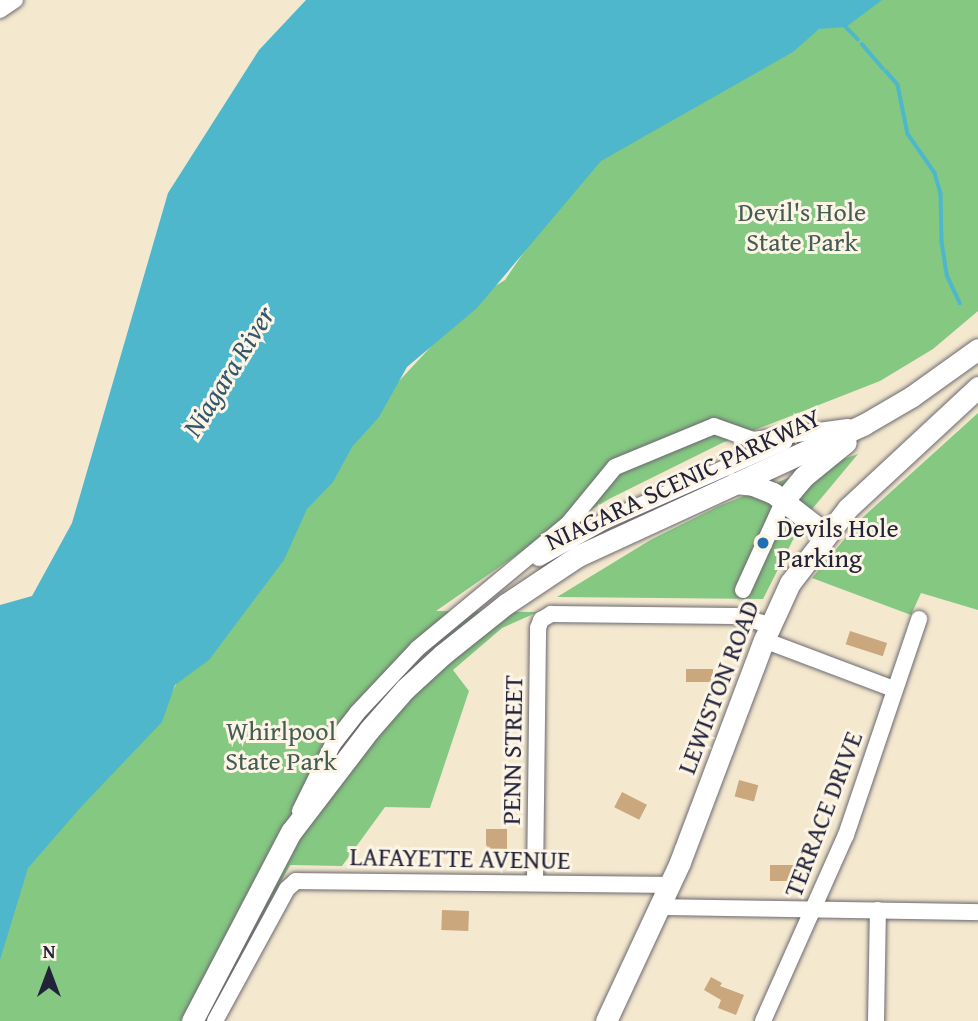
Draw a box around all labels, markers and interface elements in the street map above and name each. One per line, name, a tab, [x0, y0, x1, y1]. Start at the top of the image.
park label: Devil's Hole State Park	[738, 196, 866, 258]
water label: Niagara River	[175, 300, 281, 442]
street label: NIAGARA SCENIC PARKWAY	[540, 401, 826, 557]
place label: Devils Hole Parking	[777, 512, 899, 574]
marker: Devils Hole Parking	[755, 535, 771, 551]
street label: LEWISTON ROAD	[671, 596, 765, 778]
street label: PENN STREET	[495, 675, 529, 825]
park label: Whirlpool State Park	[225, 715, 337, 776]
street label: TERRACE DRIVE	[777, 727, 869, 901]
street label: LAFAYETTE AVENUE	[349, 840, 571, 876]
north arrow	[14, 937, 84, 1007]
text: N	[43, 937, 55, 965]

